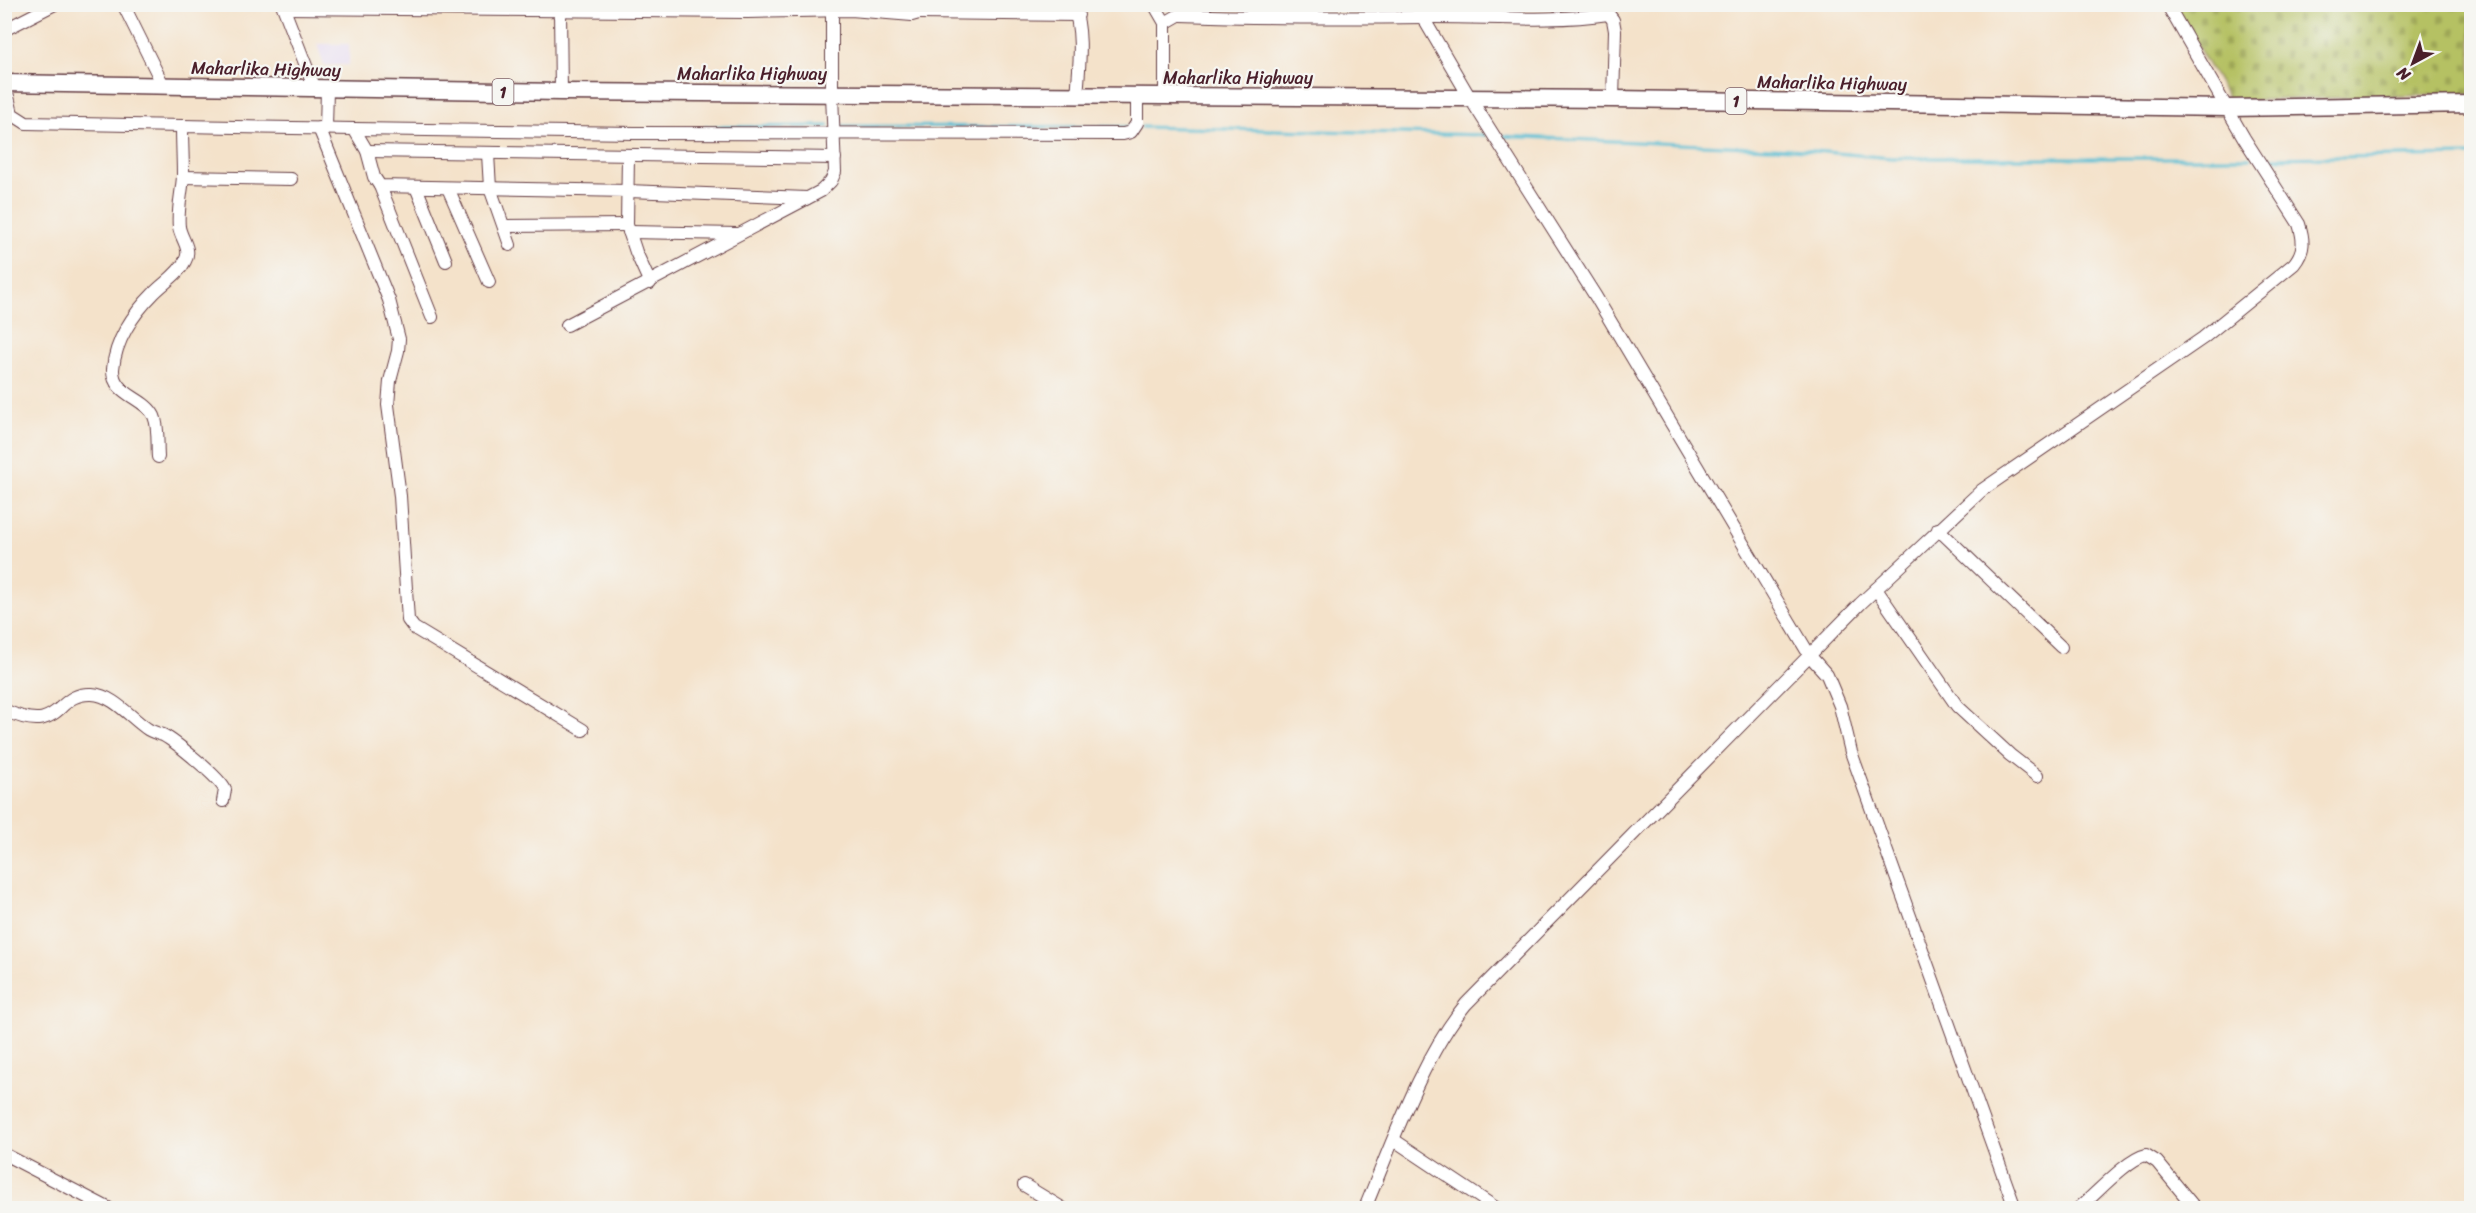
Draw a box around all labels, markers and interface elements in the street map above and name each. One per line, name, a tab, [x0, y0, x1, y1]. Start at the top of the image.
north arrow	[2383, 33, 2443, 93]
street label: Maharlika Highway	[191, 52, 342, 86]
street label: Maharlika Highway	[677, 58, 828, 90]
text: N	[2389, 59, 2418, 89]
street label: Maharlika Highway	[1163, 62, 1314, 94]
street label: Maharlika Highway	[1757, 66, 1908, 100]
road number: 1	[492, 79, 514, 105]
road number: 1	[1726, 88, 1746, 114]

